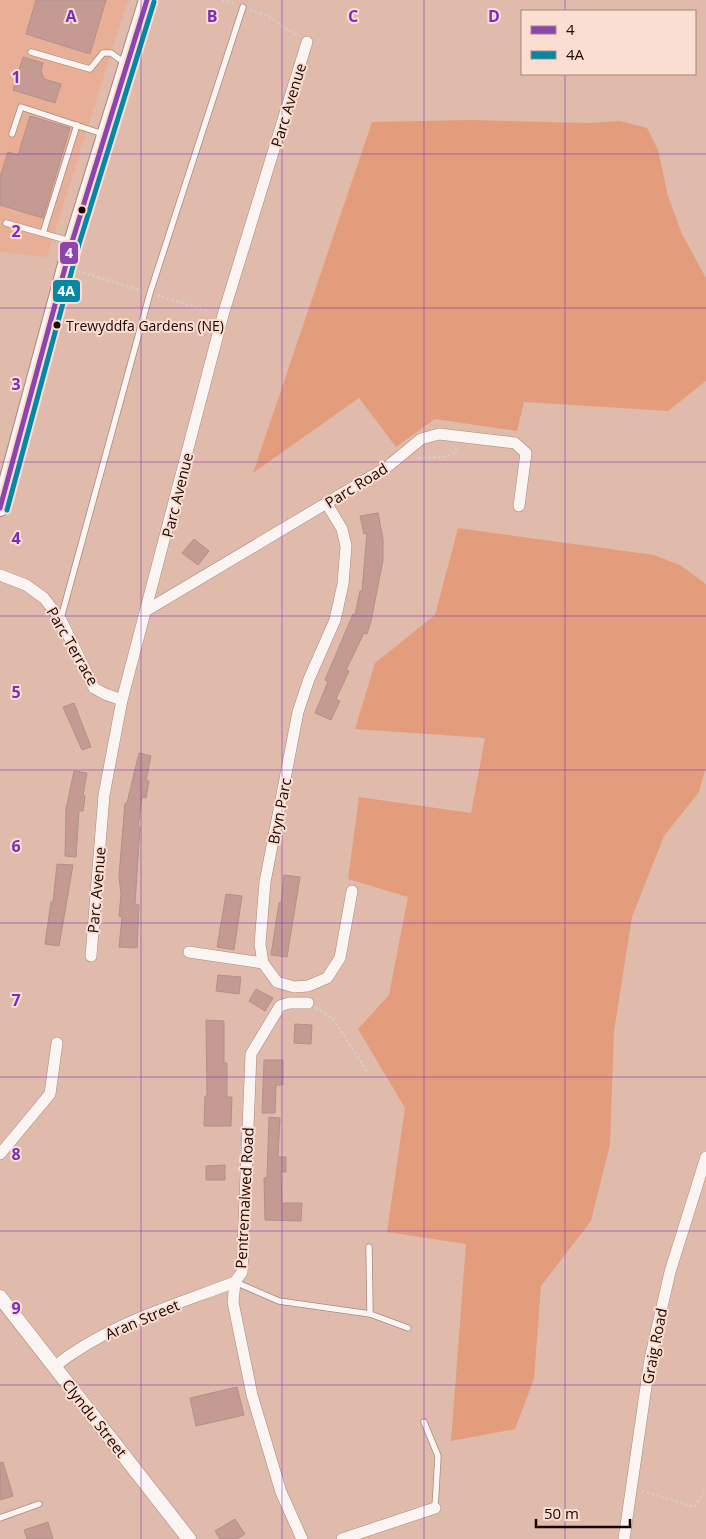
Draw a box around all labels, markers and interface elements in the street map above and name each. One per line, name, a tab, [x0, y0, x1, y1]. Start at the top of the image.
text: A	[65, 5, 77, 27]
text: B	[207, 5, 217, 27]
text: C	[348, 5, 358, 27]
text: D	[488, 5, 500, 27]
legend	[521, 10, 696, 75]
text: 4	[566, 19, 575, 39]
text: 4A	[566, 44, 585, 64]
street label: Parc Avenue	[266, 61, 310, 149]
text: 1	[11, 66, 21, 88]
unlabelled marker	[77, 205, 87, 215]
text: 2	[11, 220, 21, 242]
line badge: 4	[59, 241, 79, 265]
text: 4	[65, 243, 73, 262]
line badge: 4A	[52, 279, 81, 303]
text: 4A	[57, 281, 75, 300]
place label: Trewyddfa Gardens (NE)	[66, 316, 224, 335]
marker: Trewyddfa Gardens (NE)	[52, 320, 62, 330]
text: 3	[11, 373, 21, 395]
street label: Parc Avenue	[157, 450, 197, 540]
street label: Parc Road	[321, 458, 391, 512]
text: 4	[11, 527, 21, 549]
street label: Parc Terrace	[42, 603, 104, 689]
text: 5	[11, 681, 21, 703]
street label: Bryn Parc	[263, 776, 295, 846]
text: 6	[11, 835, 21, 857]
street label: Parc Avenue	[82, 846, 110, 934]
text: 7	[11, 989, 21, 1011]
street label: Pentremalwed Road	[230, 1127, 258, 1269]
text: 8	[11, 1143, 21, 1165]
street label: Aran Street	[102, 1294, 182, 1344]
text: 9	[11, 1297, 21, 1319]
street label: Graig Road	[637, 1306, 671, 1386]
street label: Clyndu Street	[58, 1375, 132, 1461]
scale bar	[536, 1496, 630, 1528]
text: 50 m	[544, 1503, 579, 1523]

